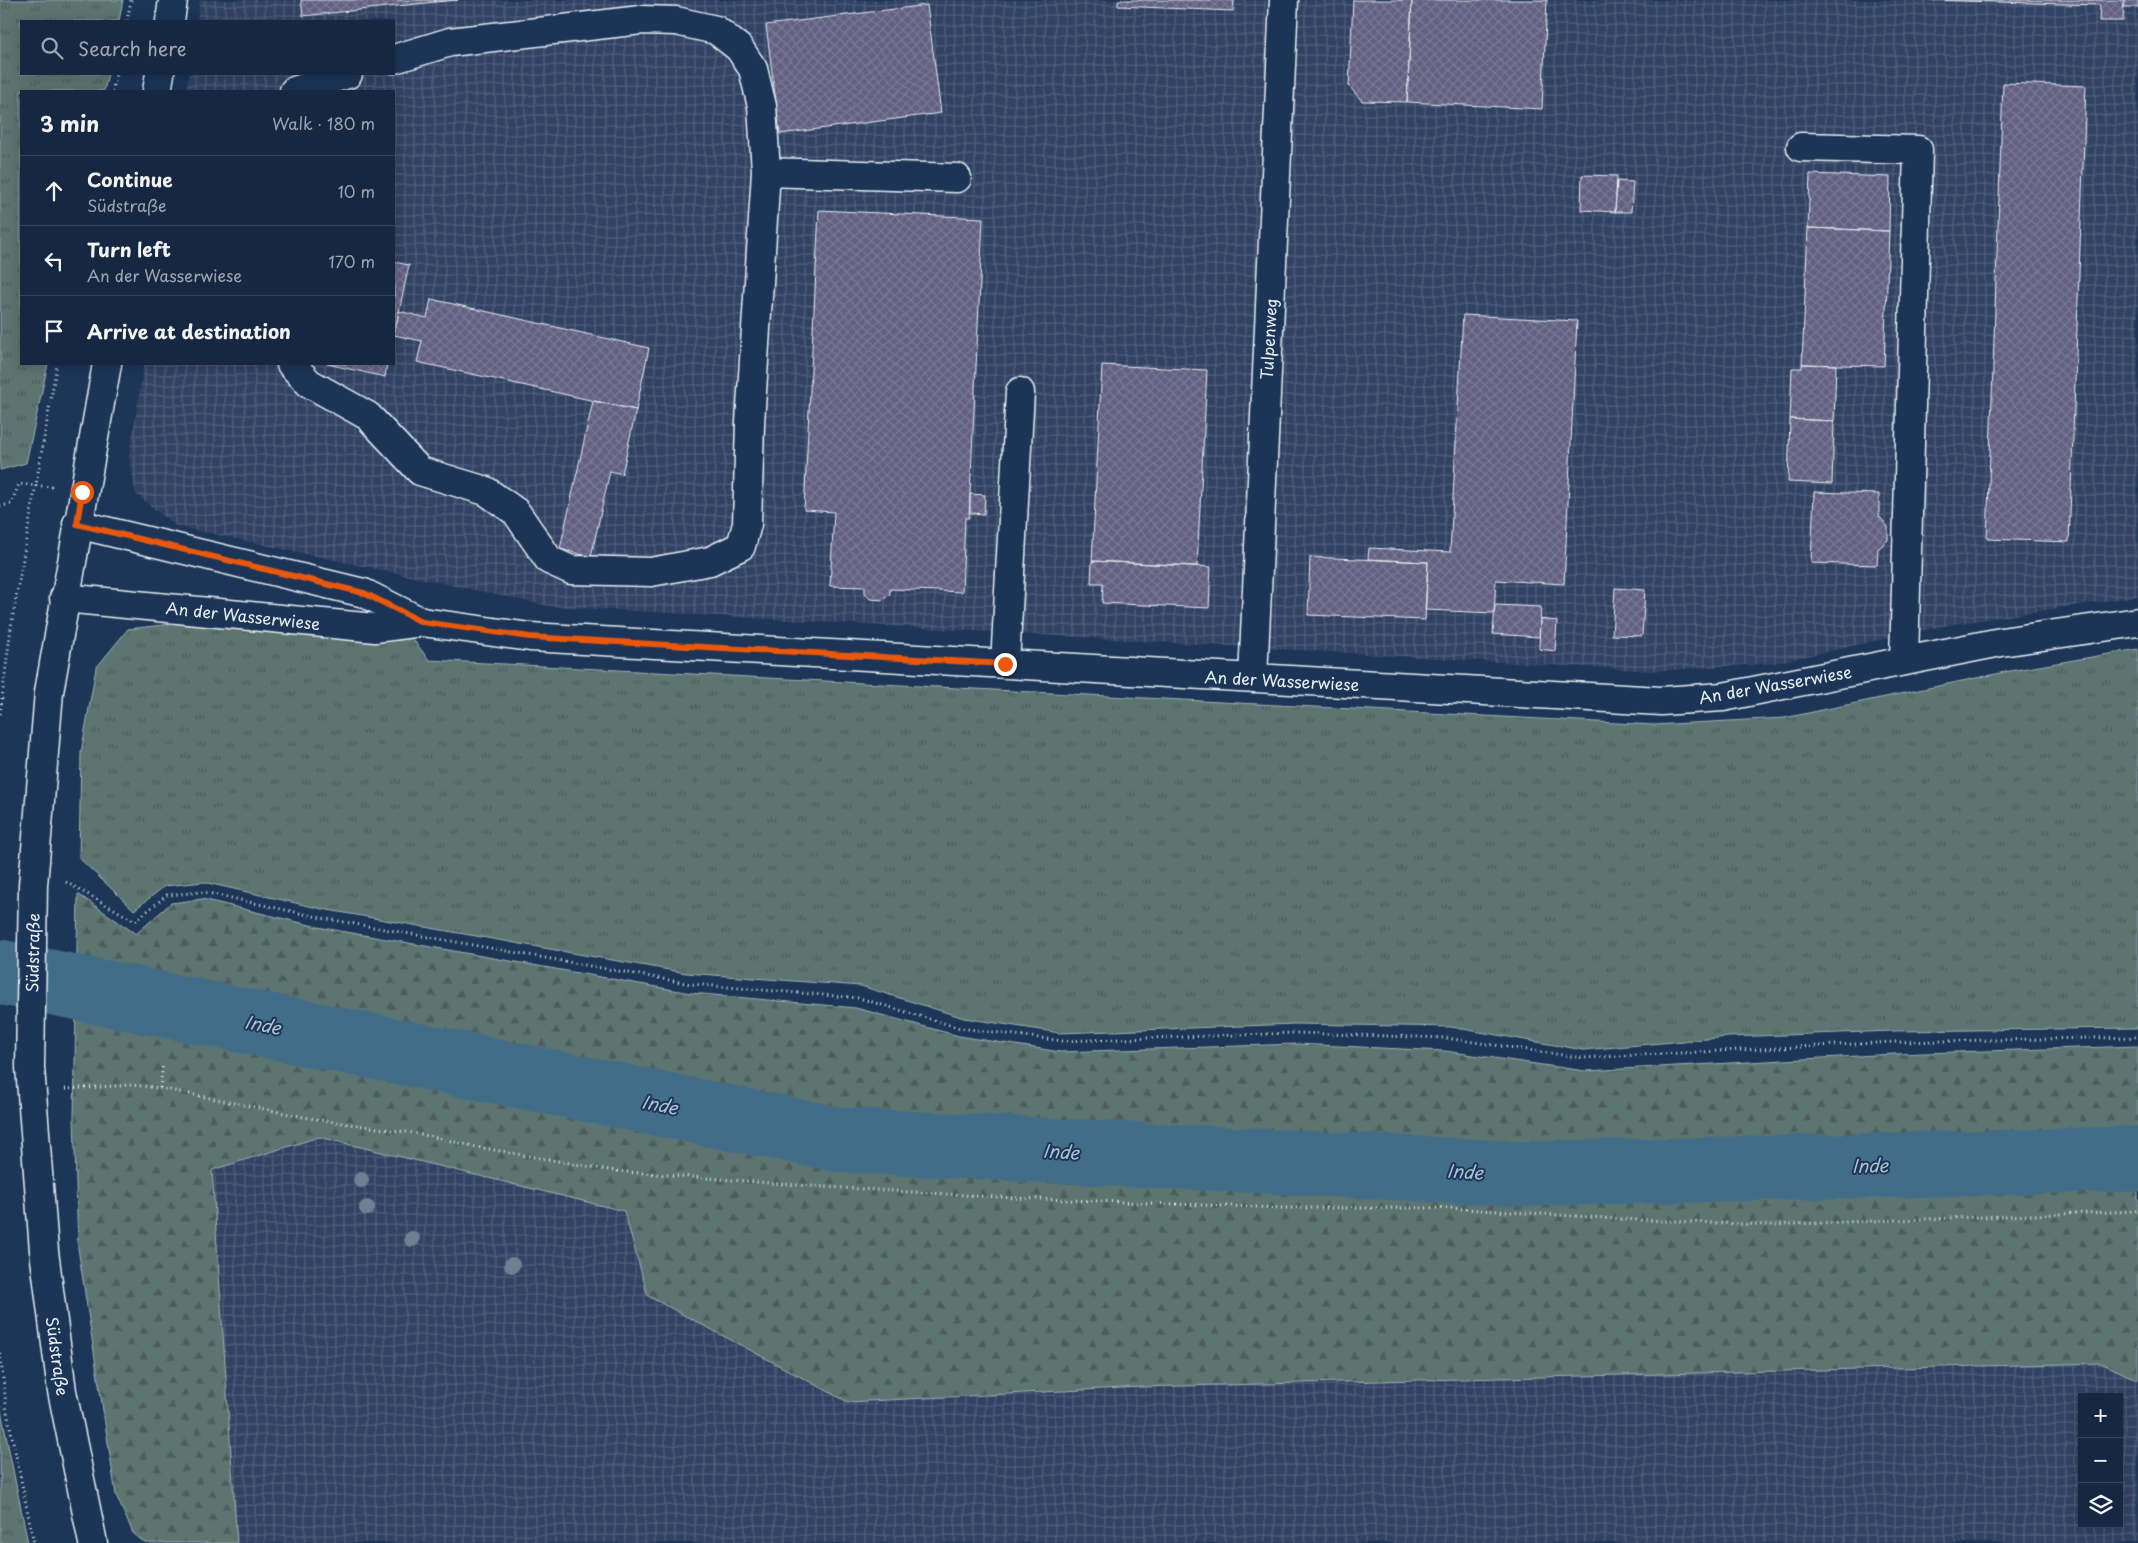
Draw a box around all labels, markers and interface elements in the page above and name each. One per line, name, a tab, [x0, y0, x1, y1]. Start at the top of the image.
search box	[20, 20, 395, 75]
icon: search	[38, 34, 66, 62]
text: Search here	[78, 34, 187, 62]
text: 3 min	[40, 107, 99, 139]
text: Walk · 180 m	[272, 111, 375, 135]
text: Continue	[87, 165, 173, 193]
icon: ahead	[40, 177, 68, 205]
text: 10 m	[338, 179, 375, 203]
text: Südstraße	[87, 193, 167, 217]
text: Turn left	[87, 235, 171, 263]
icon: left	[40, 247, 68, 275]
text: 170 m	[329, 249, 375, 273]
text: An der Wasserwiese	[87, 263, 242, 287]
street label: Tulpenweg	[1254, 298, 1282, 380]
icon: arrive	[40, 317, 68, 345]
text: Arrive at destination	[87, 317, 291, 345]
route start	[71, 481, 94, 504]
street label: An der Wasserwiese	[165, 595, 322, 635]
route end	[994, 653, 1017, 676]
street label: An der Wasserwiese	[1697, 659, 1854, 709]
street label: An der Wasserwiese	[1204, 664, 1360, 696]
street label: Südstraße	[19, 913, 45, 993]
water label: Inde	[243, 1007, 285, 1041]
water label: Inde	[640, 1087, 682, 1121]
water label: Inde	[1042, 1137, 1081, 1165]
water label: Inde	[1852, 1151, 1890, 1179]
water label: Inde	[1446, 1157, 1485, 1185]
street label: Südstraße	[41, 1315, 75, 1397]
map controls	[2078, 1393, 2123, 1528]
button: +	[2078, 1393, 2123, 1438]
button: −	[2078, 1438, 2123, 1483]
button: layers	[2078, 1483, 2123, 1528]

